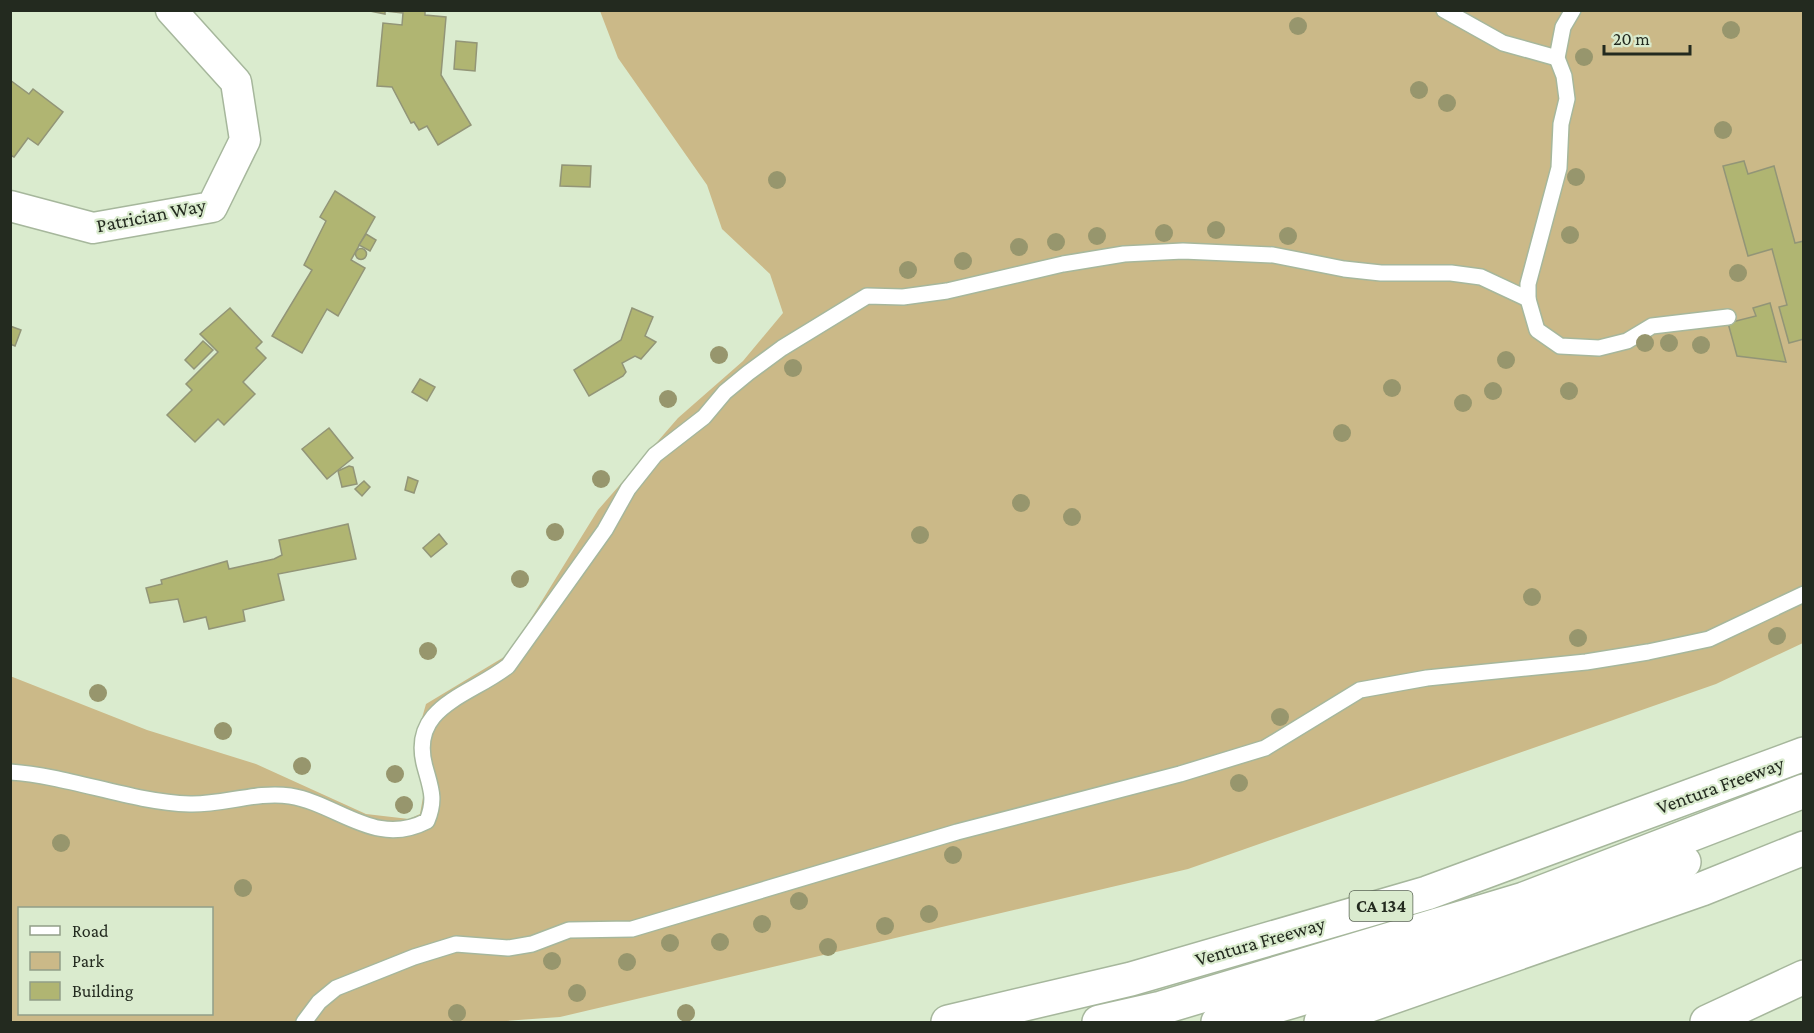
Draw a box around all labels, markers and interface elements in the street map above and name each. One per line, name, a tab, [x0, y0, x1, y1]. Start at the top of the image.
scale bar	[1604, 18, 1690, 56]
text: 20 m	[1613, 29, 1650, 49]
street label: Patrician Way	[94, 193, 209, 237]
street label: Ventura Freeway	[1653, 751, 1788, 819]
road number: CA 134	[1350, 891, 1412, 921]
legend	[18, 907, 213, 1015]
street label: Ventura Freeway	[1193, 912, 1328, 971]
text: Road	[72, 921, 109, 941]
text: Park	[72, 951, 104, 971]
text: Building	[72, 981, 134, 1001]

